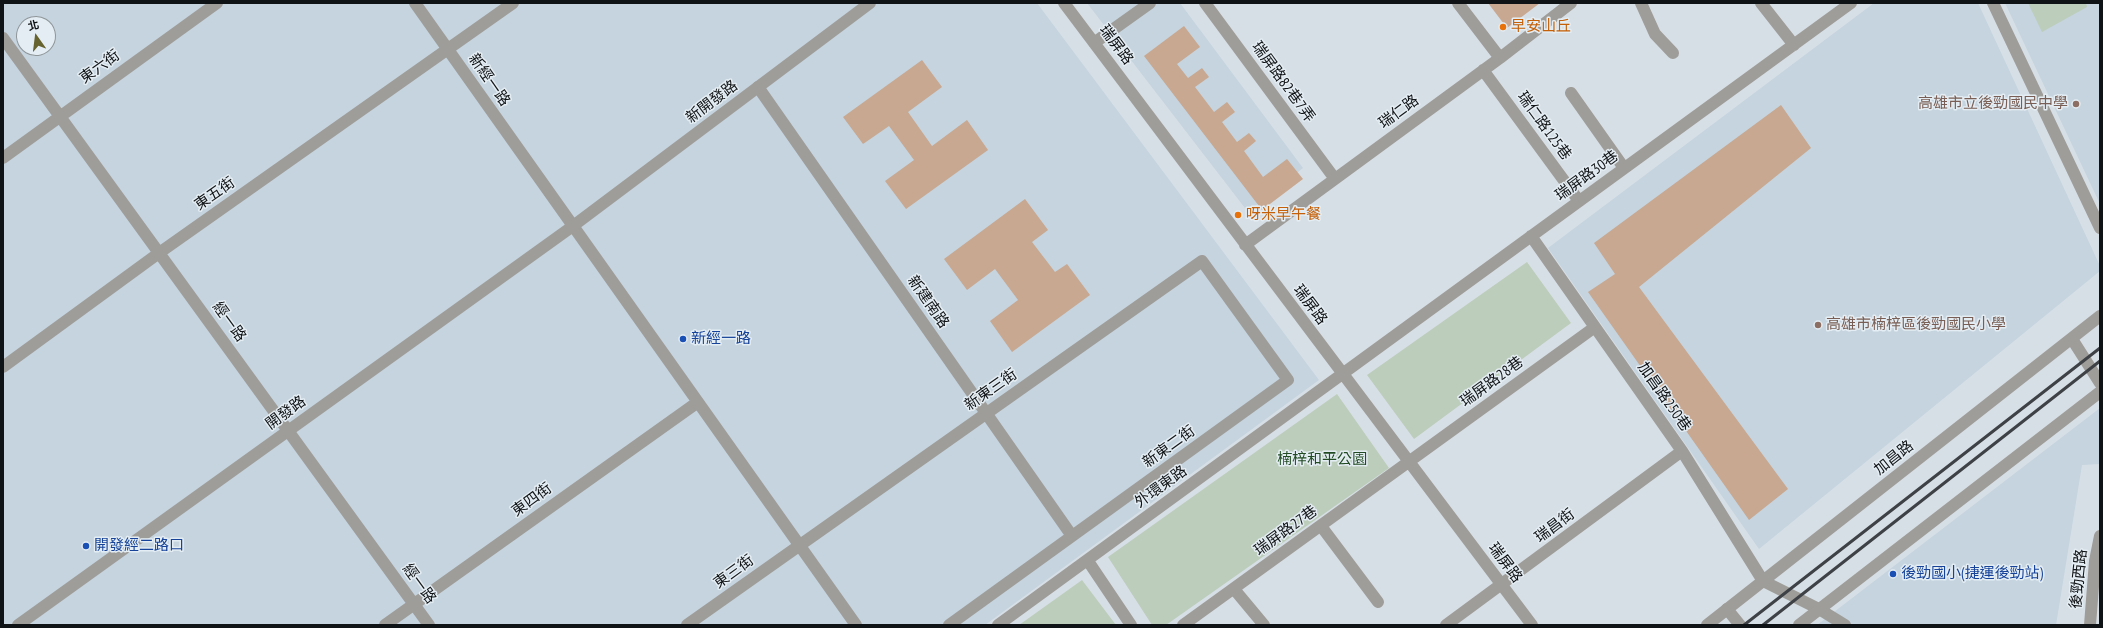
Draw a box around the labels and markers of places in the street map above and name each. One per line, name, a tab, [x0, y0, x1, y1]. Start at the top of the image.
place label: 早安山丘	[1511, 18, 1571, 36]
marker: 早安山丘	[1498, 22, 1508, 32]
place label: 高雄市立後勁國民中學	[1918, 95, 2068, 113]
marker: 高雄市立後勁國民中學	[2071, 99, 2081, 109]
place label: 呀米早午餐	[1246, 206, 1321, 224]
marker: 呀米早午餐	[1233, 210, 1243, 220]
place label: 高雄市楠梓區後勁國民小學	[1826, 316, 2006, 334]
marker: 高雄市楠梓區後勁國民小學	[1813, 320, 1823, 330]
place label: 新經一路	[691, 330, 751, 348]
marker: 新經一路	[678, 334, 688, 344]
place label: 開發經二路口	[94, 537, 184, 555]
marker: 開發經二路口	[81, 541, 91, 551]
place label: 後勁國小(捷運後勁站)	[1901, 565, 2043, 583]
marker: 後勁國小(捷運後勁站)	[1888, 569, 1898, 579]

